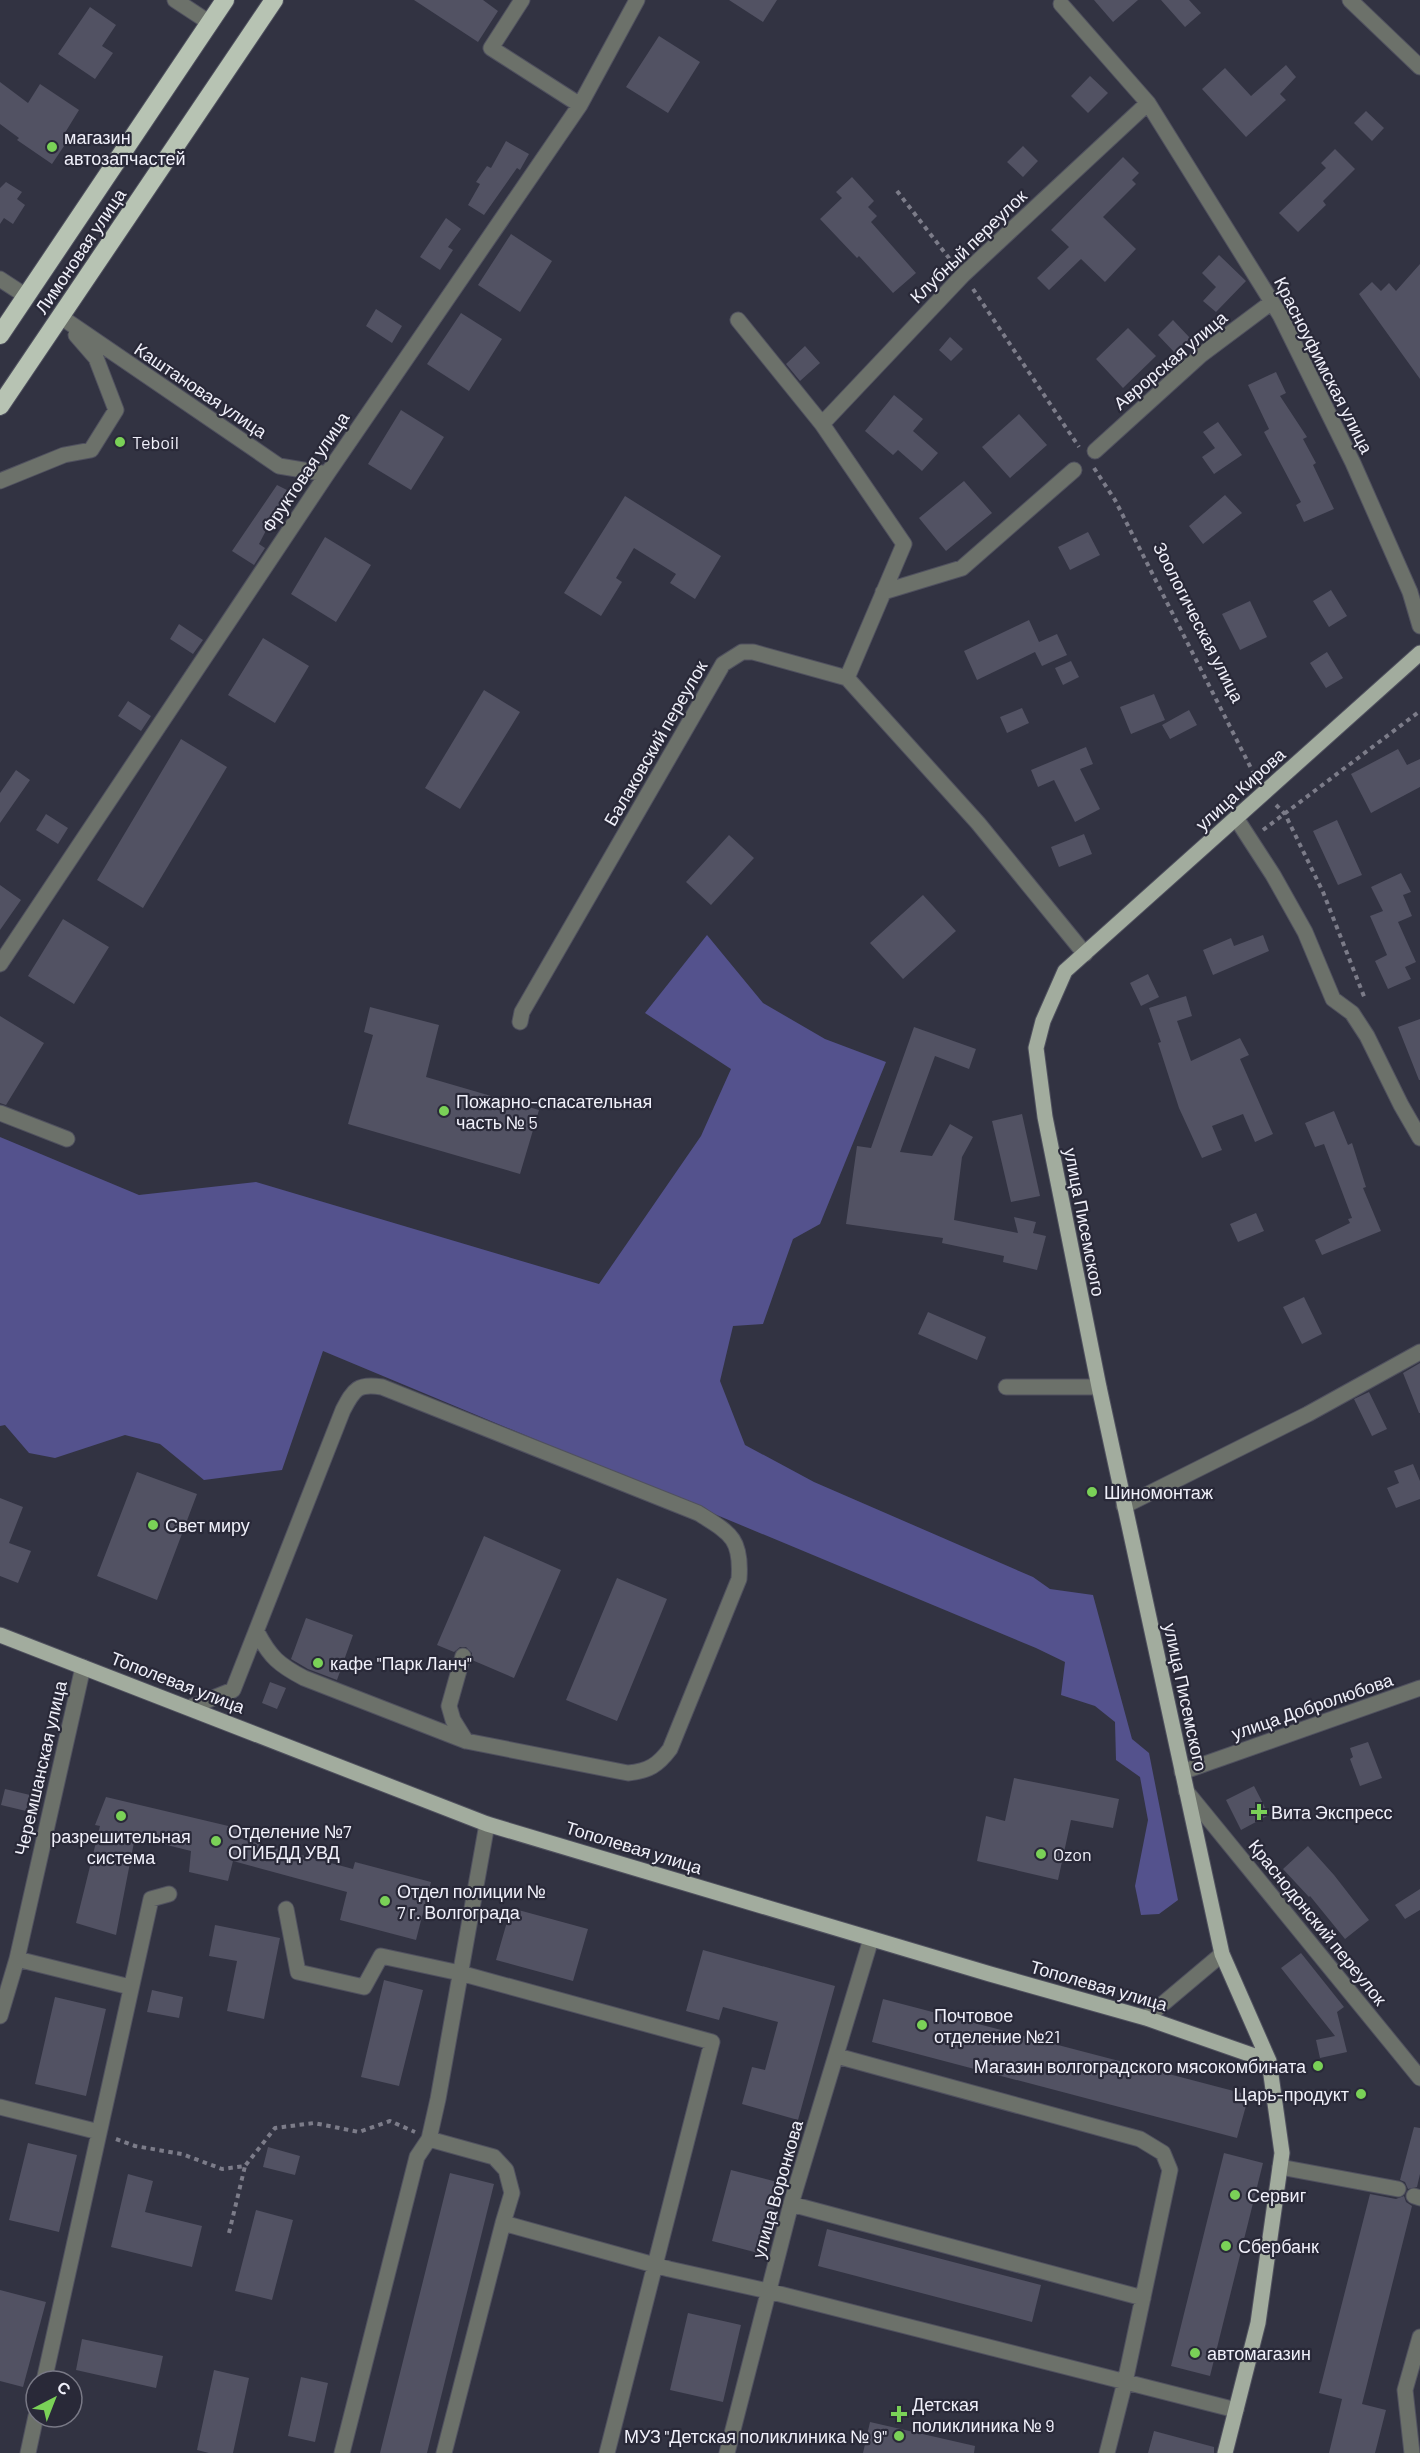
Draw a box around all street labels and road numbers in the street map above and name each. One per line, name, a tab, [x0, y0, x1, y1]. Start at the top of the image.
street label: Лимоновая улица	[30, 183, 131, 318]
street label: Клубный переулок	[905, 185, 1031, 307]
street label: Красноуфимская улица	[1270, 273, 1379, 458]
street label: Аврорская улица	[1109, 305, 1232, 414]
street label: Каштановая улица	[131, 337, 272, 443]
street label: Фруктовая улица	[257, 407, 354, 537]
street label: Зоологическая улица	[1149, 538, 1250, 707]
street label: Балаковский переулок	[599, 656, 711, 830]
street label: улица Кирова	[1191, 742, 1290, 835]
street label: улица Писемского	[1060, 1146, 1110, 1298]
street label: улица Писемского	[1160, 1621, 1212, 1773]
street label: Тополевая улица	[108, 1646, 249, 1718]
street label: улица Добролюбова	[1228, 1668, 1396, 1744]
street label: Черемшанская улица	[9, 1677, 71, 1858]
street label: Тополевая улица	[563, 1816, 706, 1879]
street label: Краснодонский переулок	[1244, 1835, 1392, 2009]
street label: Тополевая улица	[1028, 1955, 1171, 2015]
street label: улица Воронкова	[747, 2117, 807, 2261]

